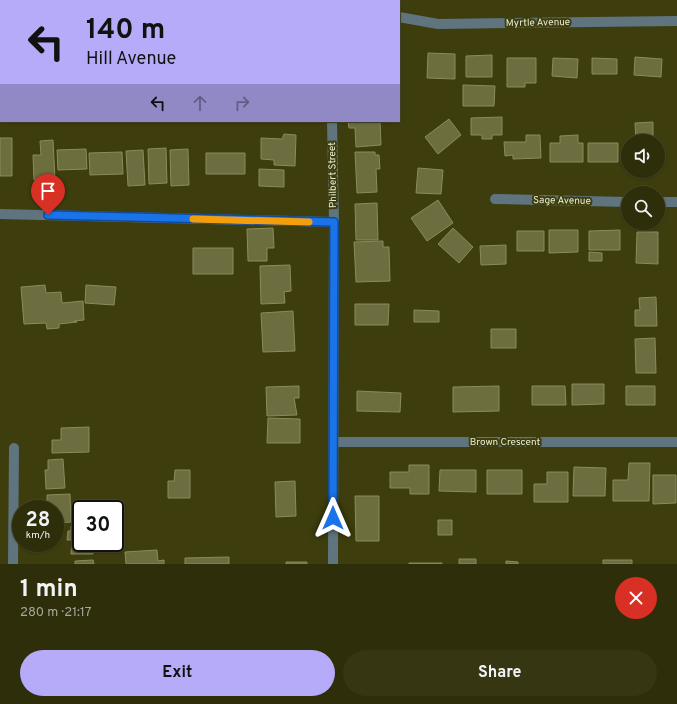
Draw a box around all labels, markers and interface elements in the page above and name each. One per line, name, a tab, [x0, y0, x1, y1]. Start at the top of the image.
text: 140 m	[86, 13, 165, 49]
icon: left	[20, 16, 72, 68]
street label: Myrtle Avenue	[506, 16, 570, 30]
text: Hill Avenue	[86, 48, 176, 71]
icon: left	[147, 92, 169, 114]
icon: ahead	[189, 92, 211, 114]
icon: right	[231, 92, 253, 114]
map controls	[621, 134, 665, 230]
button: sound	[621, 134, 665, 178]
street label: Philbert Street	[326, 142, 340, 208]
pin	[31, 174, 65, 215]
icon: arrive	[37, 180, 59, 202]
button: search	[621, 186, 665, 230]
street label: Sage Avenue	[533, 194, 591, 208]
street label: Brown Crescent	[470, 436, 541, 449]
position arrow	[312, 497, 354, 539]
speed limit sign: 30	[72, 500, 124, 552]
text: 28	[26, 508, 50, 534]
text: km/h	[26, 529, 50, 542]
text: 1 min	[20, 575, 78, 605]
button: close	[615, 577, 657, 619]
text: 280 m · 21:17	[20, 605, 92, 621]
button: Exit	[20, 650, 335, 696]
button: Share	[343, 650, 657, 696]

